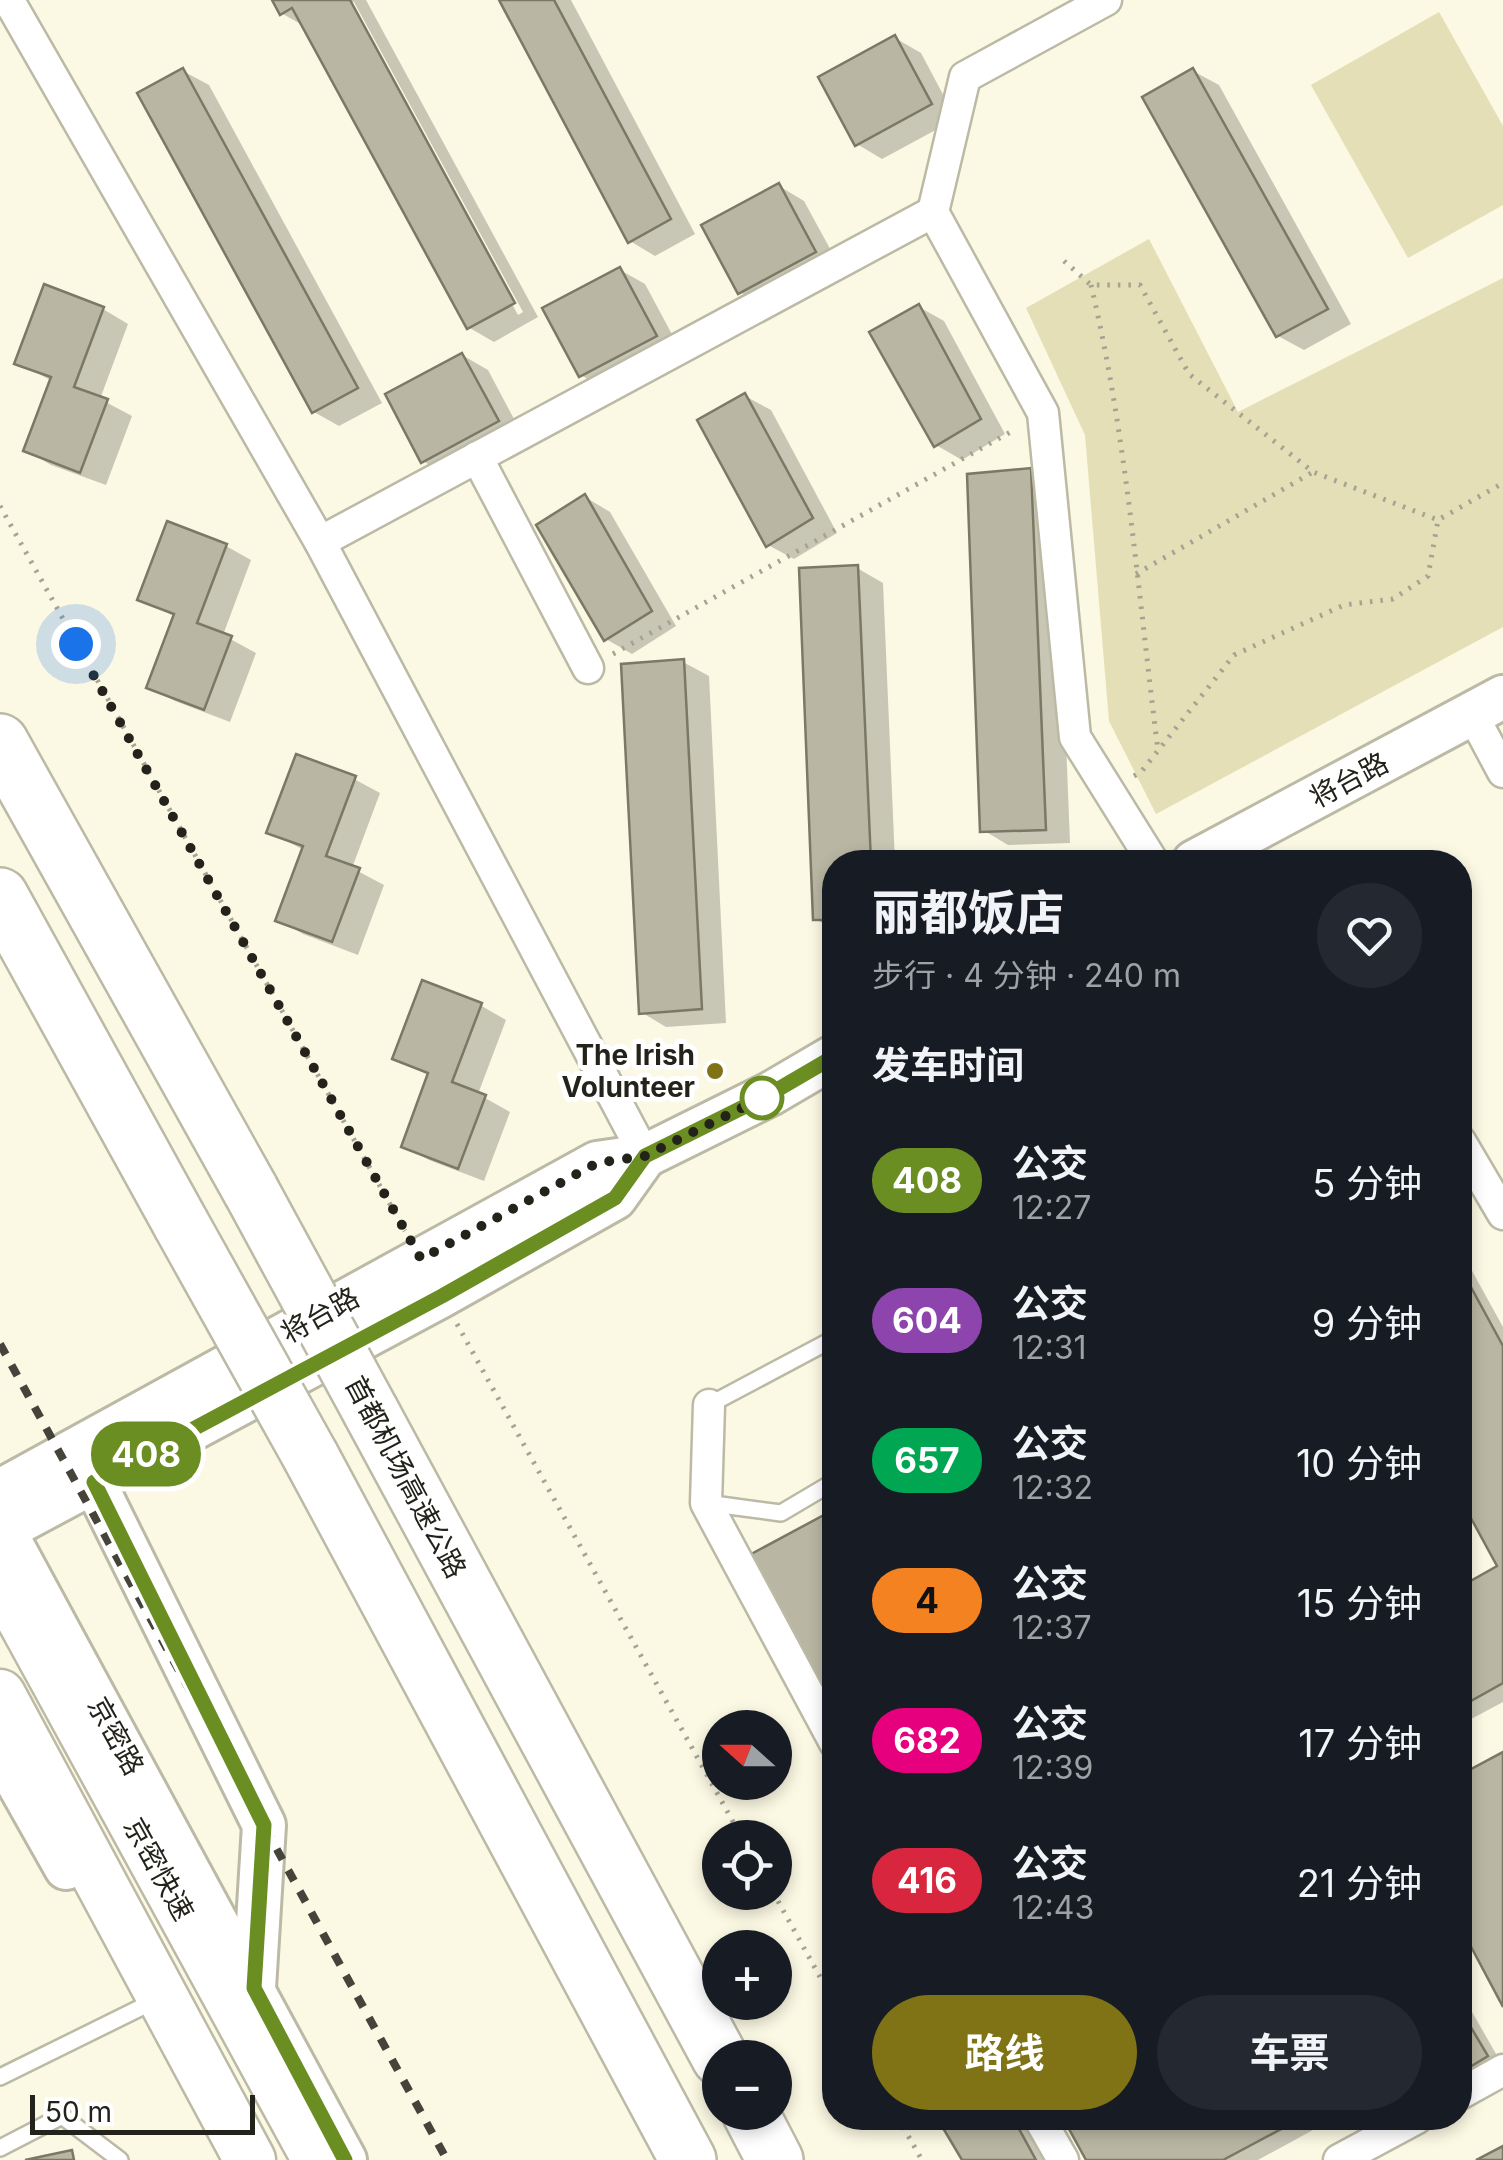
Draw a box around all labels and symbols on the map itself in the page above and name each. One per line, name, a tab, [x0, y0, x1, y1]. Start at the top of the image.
your location	[51, 619, 101, 669]
street label: 将台路	[1304, 745, 1394, 815]
place label: The Irish Volunteer	[561, 1038, 695, 1104]
marker: The Irish Volunteer	[704, 1060, 726, 1082]
unlabelled marker	[741, 1077, 783, 1119]
street label: 将台路	[275, 1280, 365, 1350]
street label: 首都机场高速公路	[338, 1370, 474, 1584]
line badge: 408	[88, 1422, 204, 1486]
street label: 京密路	[81, 1691, 151, 1781]
north arrow	[702, 1710, 792, 1800]
street label: 京密快速	[117, 1812, 201, 1926]
scale bar	[30, 2090, 255, 2134]

